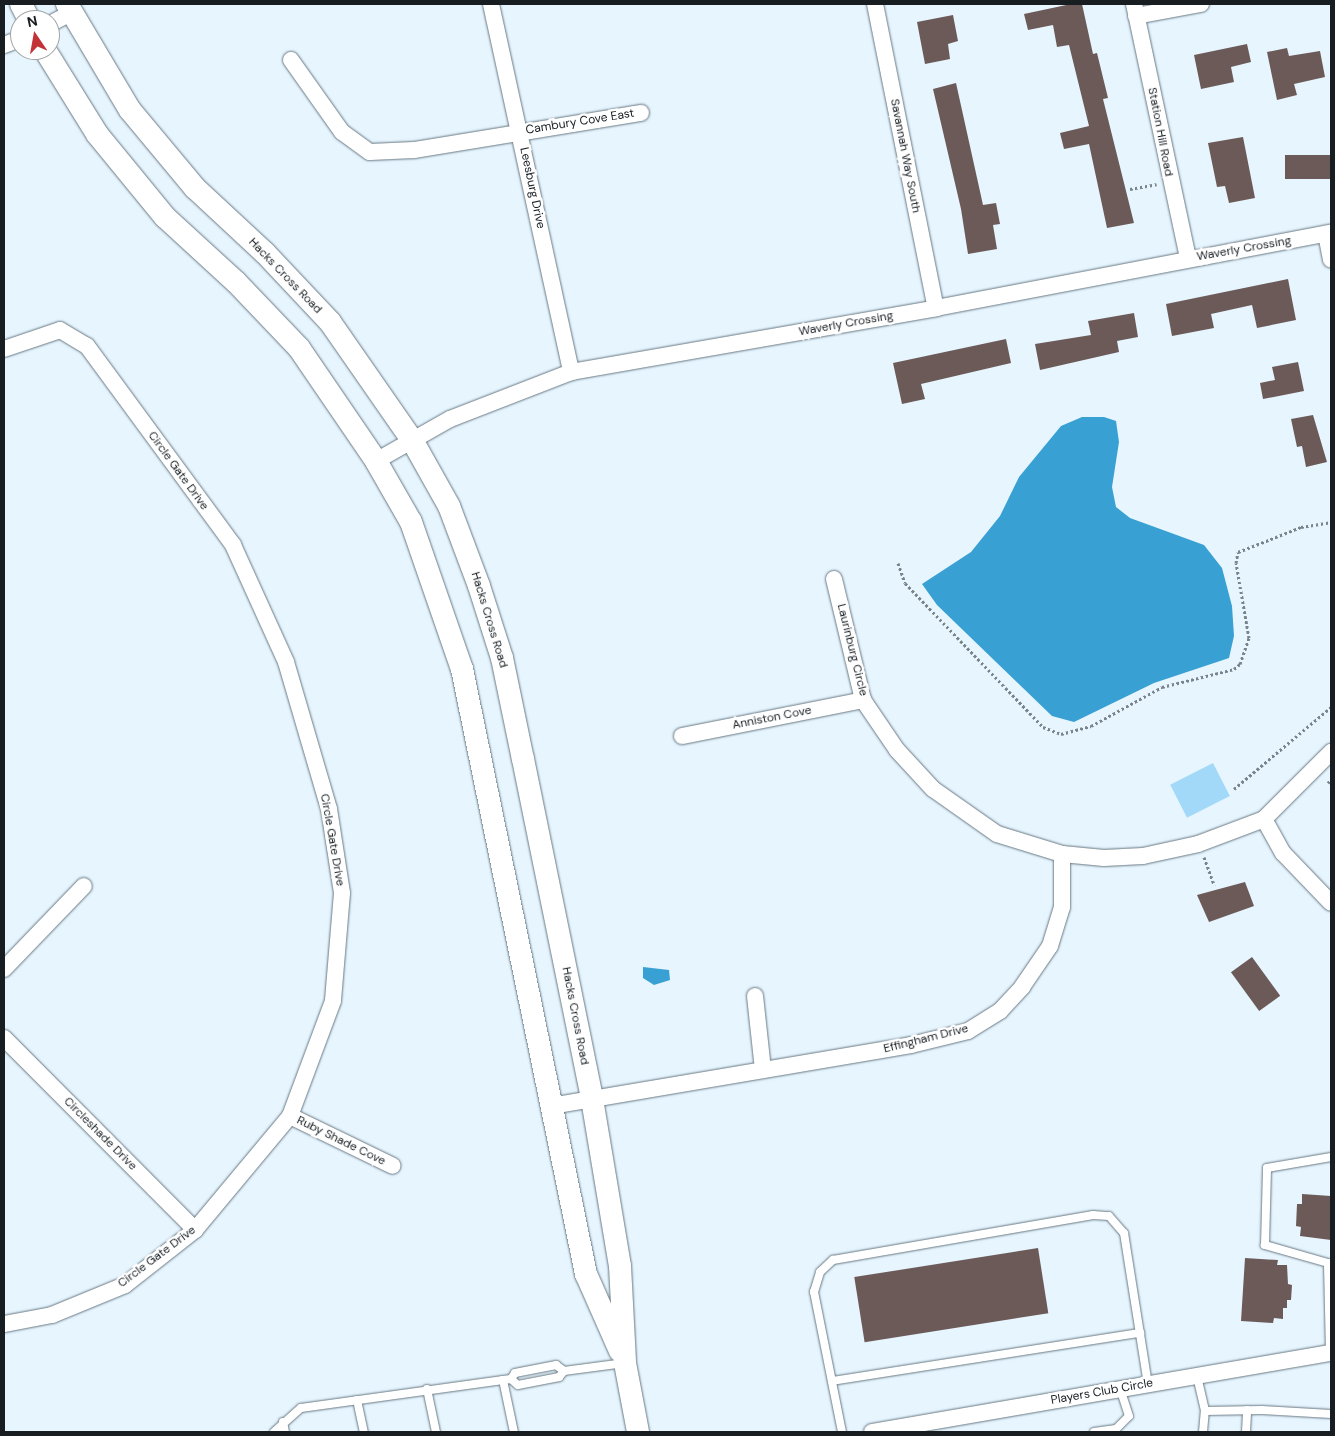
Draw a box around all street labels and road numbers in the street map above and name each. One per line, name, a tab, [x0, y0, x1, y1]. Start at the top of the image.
street label: Station Hill Road	[1144, 86, 1176, 178]
street label: Savannah Way South	[887, 98, 923, 214]
street label: Cambury Cove East	[525, 106, 635, 138]
street label: Leesburg Drive	[516, 146, 548, 230]
street label: Waverly Crossing	[1196, 234, 1292, 264]
street label: Hacks Cross Road	[245, 235, 325, 317]
street label: Waverly Crossing	[798, 309, 894, 339]
street label: Circle Gate Drive	[145, 429, 211, 513]
street label: Hacks Cross Road	[468, 570, 510, 670]
street label: Laurinburg Circle	[834, 602, 870, 698]
street label: Anniston Cove	[731, 703, 813, 733]
street label: Circle Gate Drive	[317, 793, 347, 887]
street label: Hacks Cross Road	[558, 966, 592, 1066]
street label: Effingham Drive	[882, 1021, 970, 1057]
street label: Circleshade Drive	[60, 1094, 140, 1174]
street label: Ruby Shade Cove	[294, 1113, 388, 1169]
street label: Circle Gate Drive	[115, 1223, 199, 1291]
street label: Players Club Circle	[1050, 1376, 1154, 1408]

